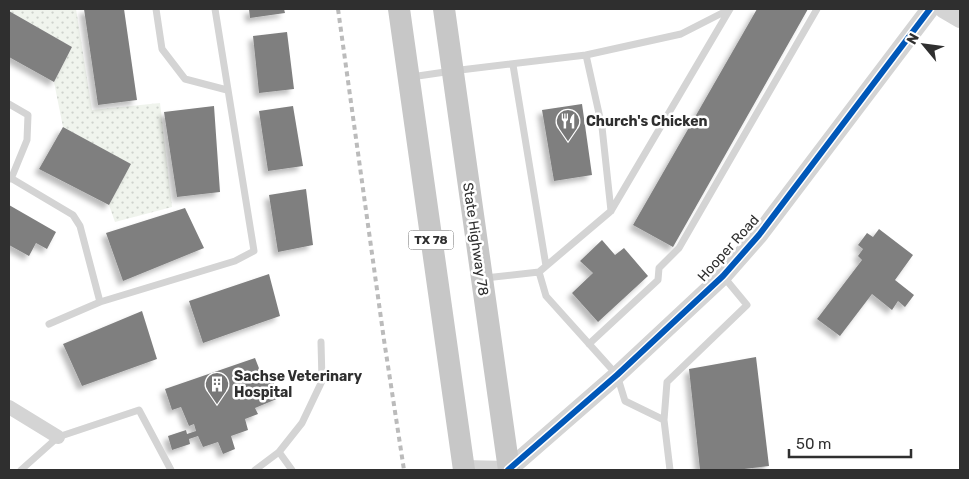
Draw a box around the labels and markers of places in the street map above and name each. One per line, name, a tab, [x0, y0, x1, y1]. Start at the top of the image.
restaurant icon: Church's Chicken	[555, 108, 581, 142]
place label: Church's Chicken	[586, 113, 707, 130]
place label: Sachse Veterinary Hospital	[234, 368, 363, 401]
building icon: Sachse Veterinary Hospital	[204, 371, 230, 405]

